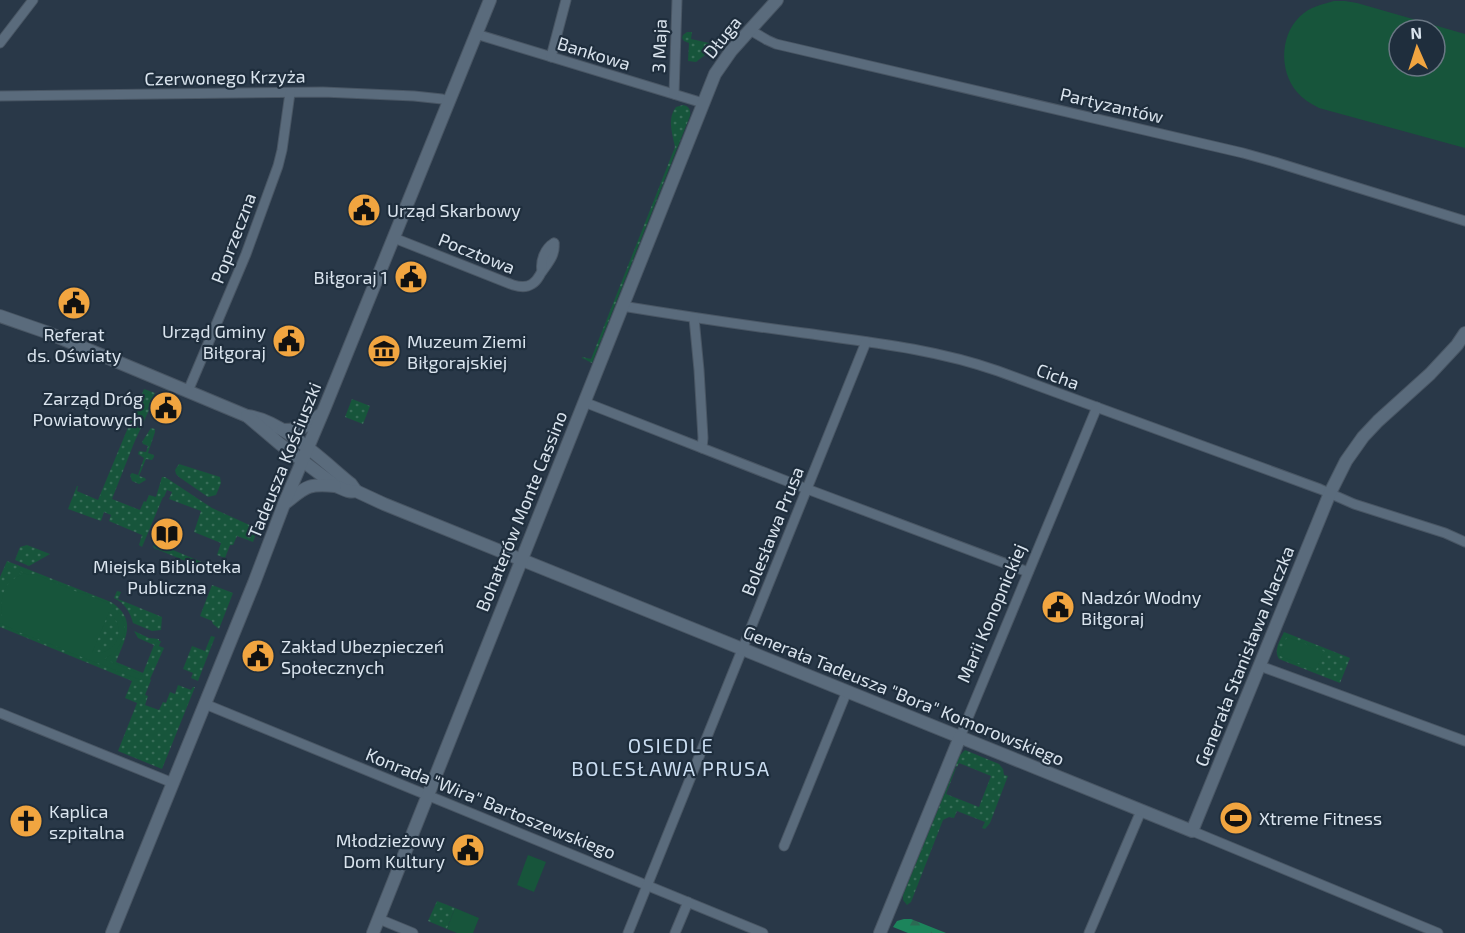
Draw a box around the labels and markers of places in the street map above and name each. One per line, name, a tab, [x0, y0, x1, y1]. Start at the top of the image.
public building icon: Urząd Skarbowy	[346, 192, 382, 228]
place label: Urząd Skarbowy	[387, 199, 521, 221]
public building icon: Biłgoraj 1	[393, 259, 429, 295]
place label: Biłgoraj 1	[313, 266, 388, 288]
public building icon: Referat ds. Oświaty	[56, 285, 92, 321]
place label: Urząd Gminy Biłgoraj	[162, 320, 266, 363]
place label: Referat ds. Oświaty	[27, 323, 122, 366]
public building icon: Urząd Gminy Biłgoraj	[271, 323, 307, 359]
place label: Muzeum Ziemi Biłgorajskiej	[407, 330, 526, 373]
museum icon: Muzeum Ziemi Biłgorajskiej	[366, 333, 402, 369]
place label: Zarząd Dróg Powiatowych	[33, 387, 143, 430]
public building icon: Zarząd Dróg Powiatowych	[148, 390, 184, 426]
library icon: Miejska Biblioteka Publiczna	[149, 516, 185, 552]
place label: Miejska Biblioteka Publiczna	[93, 555, 241, 598]
place label: Nadzór Wodny Biłgoraj	[1081, 586, 1202, 629]
public building icon: Nadzór Wodny Biłgoraj	[1040, 589, 1076, 625]
place label: Zakład Ubezpieczeń Społecznych	[281, 635, 444, 678]
public building icon: Zakład Ubezpieczeń Społecznych	[240, 638, 276, 674]
place label: Kaplica szpitalna	[49, 800, 125, 843]
sports icon: Xtreme Fitness	[1218, 800, 1254, 836]
church icon: Kaplica szpitalna	[8, 803, 44, 839]
place label: Xtreme Fitness	[1259, 807, 1382, 829]
place label: Młodzieżowy Dom Kultury	[336, 829, 445, 872]
public building icon: Młodzieżowy Dom Kultury	[450, 832, 486, 868]

